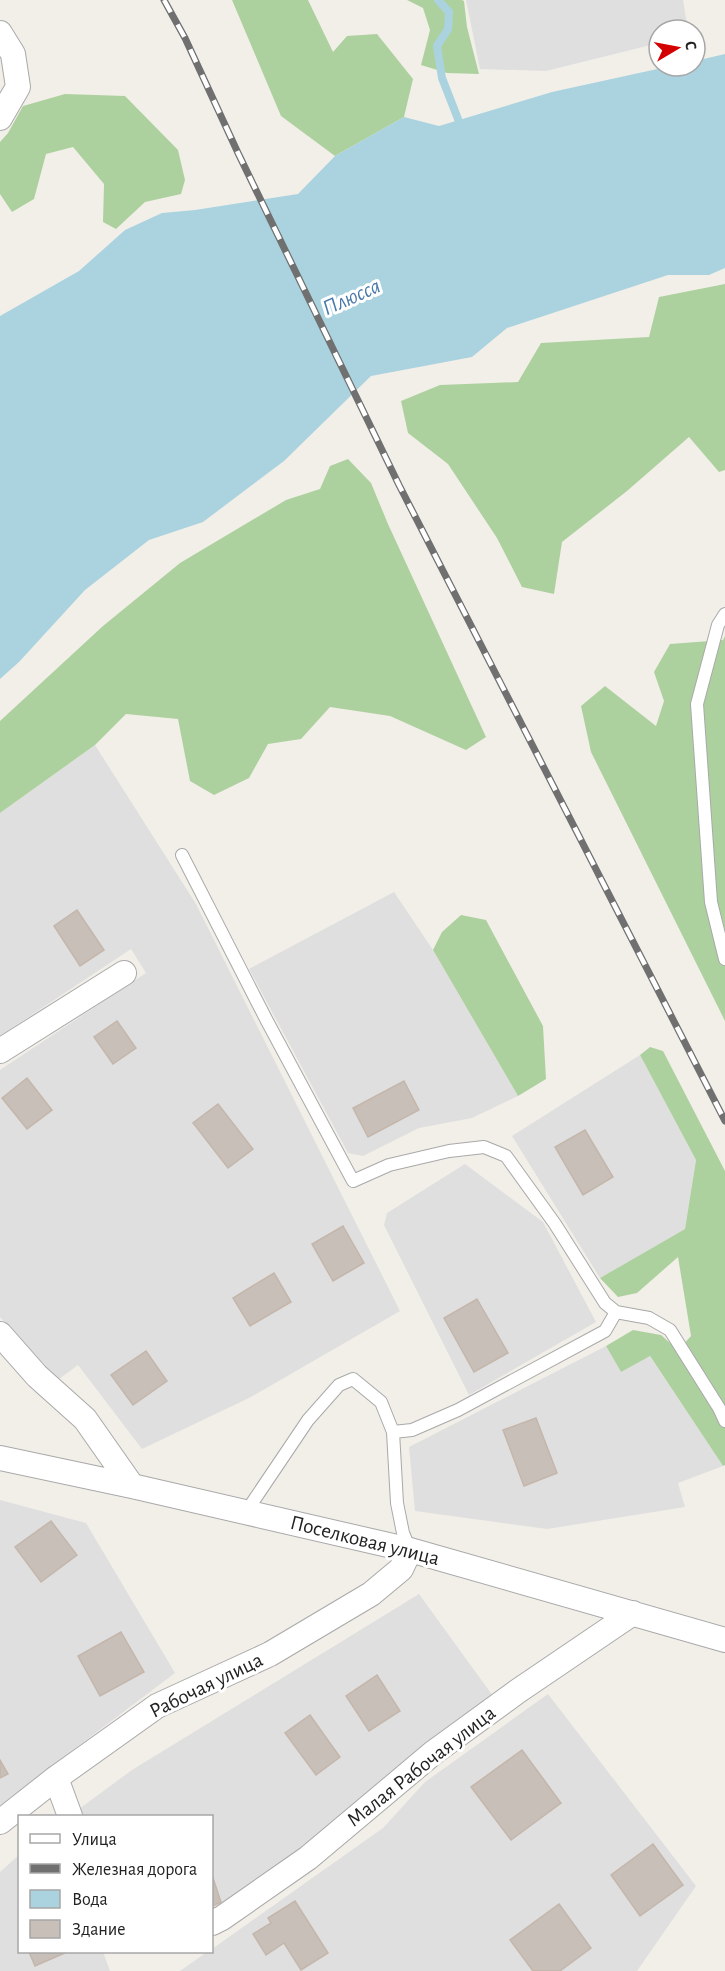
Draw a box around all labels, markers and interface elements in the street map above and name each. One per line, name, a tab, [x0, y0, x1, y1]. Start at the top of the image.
north arrow	[647, 18, 707, 78]
text: С	[682, 40, 699, 51]
water label: Плюсса	[319, 275, 384, 319]
street label: Поселковая улица	[288, 1512, 442, 1569]
street label: Рабочая улица	[146, 1649, 266, 1722]
street label: Малая Рабочая улица	[343, 1702, 500, 1831]
legend	[18, 1815, 213, 1953]
text: Улица	[72, 1831, 117, 1849]
text: Железная дорога	[72, 1861, 197, 1879]
text: Вода	[72, 1891, 108, 1909]
text: Здание	[72, 1921, 126, 1939]

